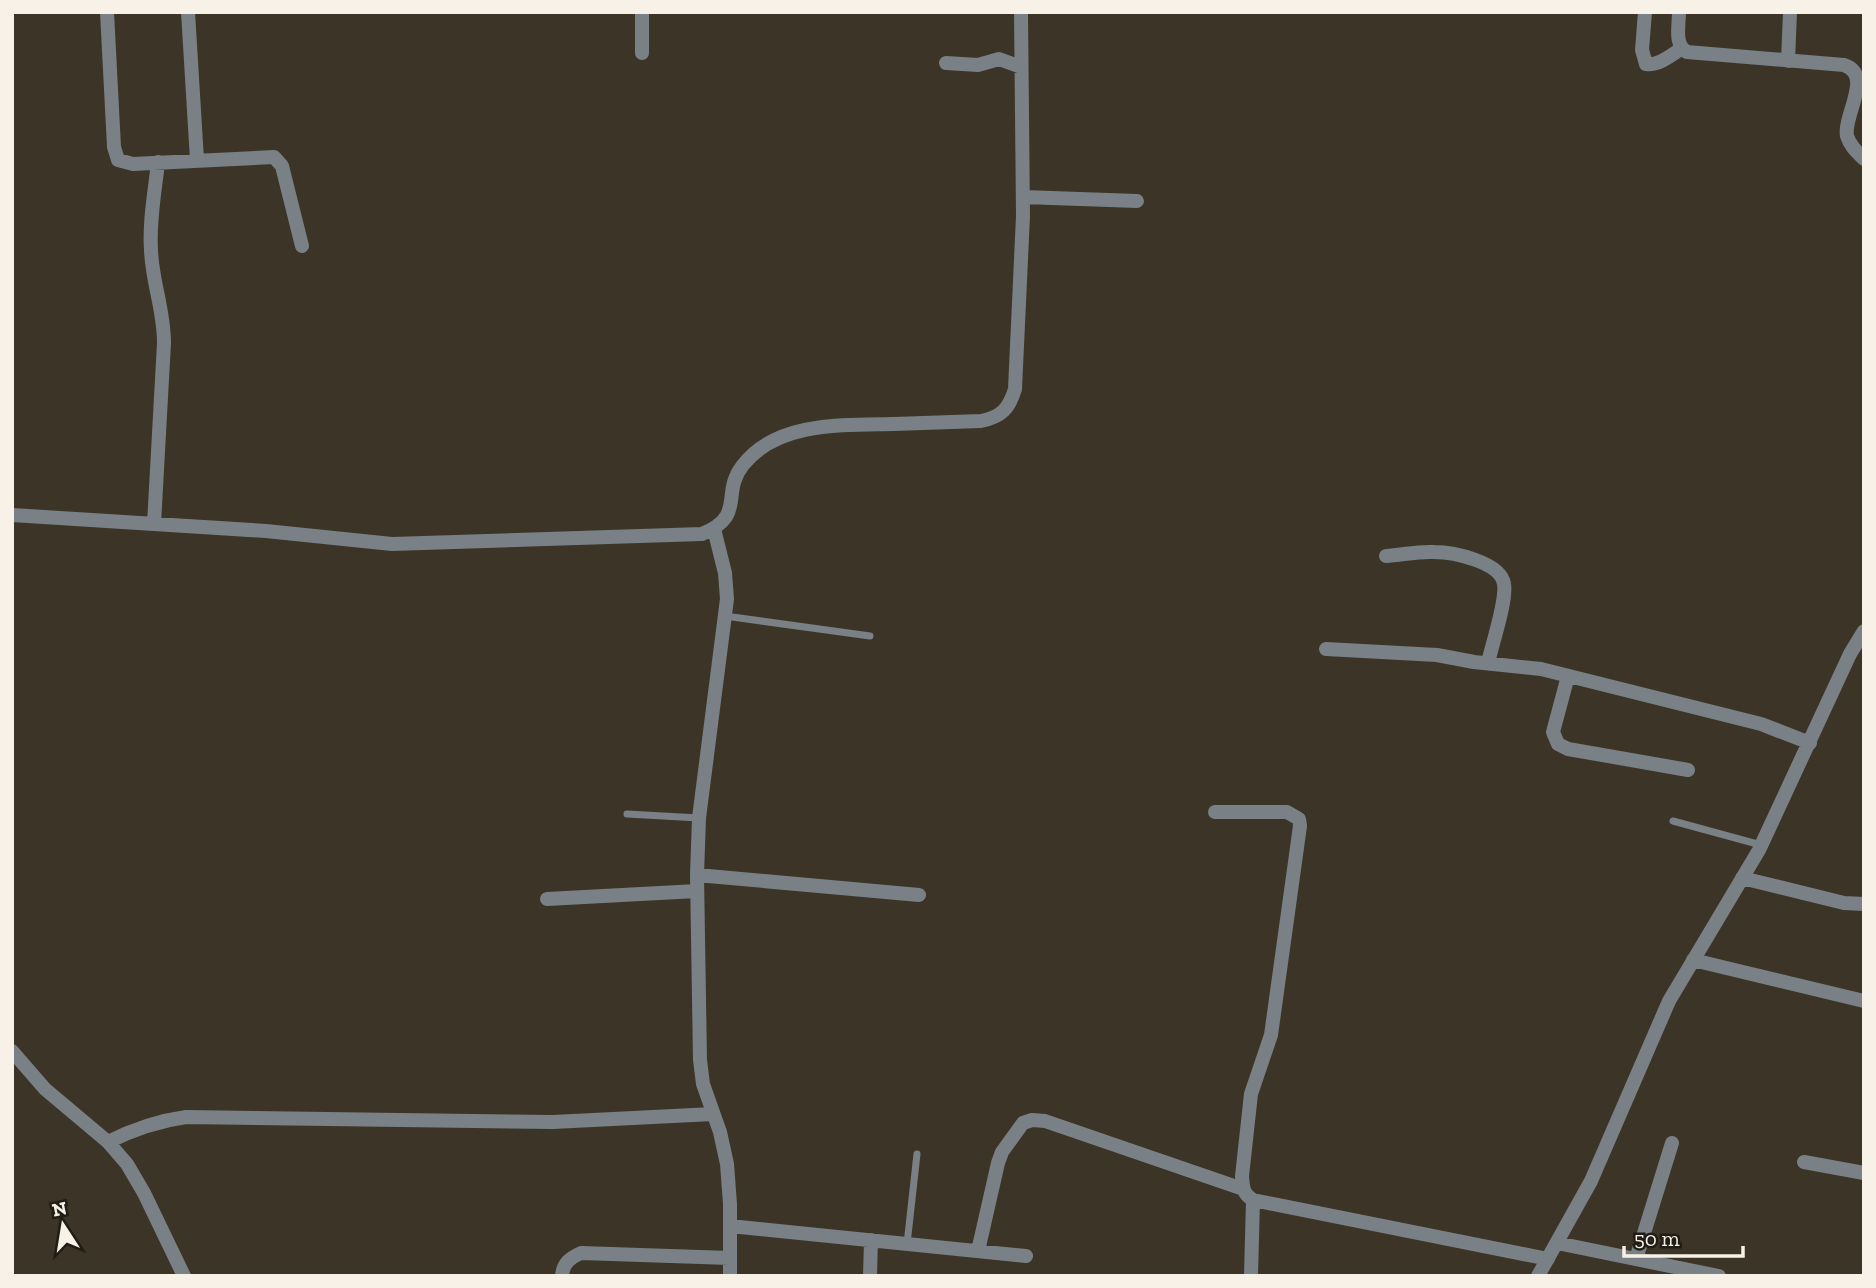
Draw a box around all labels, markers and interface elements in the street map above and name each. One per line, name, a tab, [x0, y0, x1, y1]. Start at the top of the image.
north arrow	[28, 1190, 98, 1260]
text: N	[50, 1196, 69, 1222]
scale bar	[1624, 1214, 1743, 1258]
text: 50 m	[1634, 1226, 1680, 1251]

